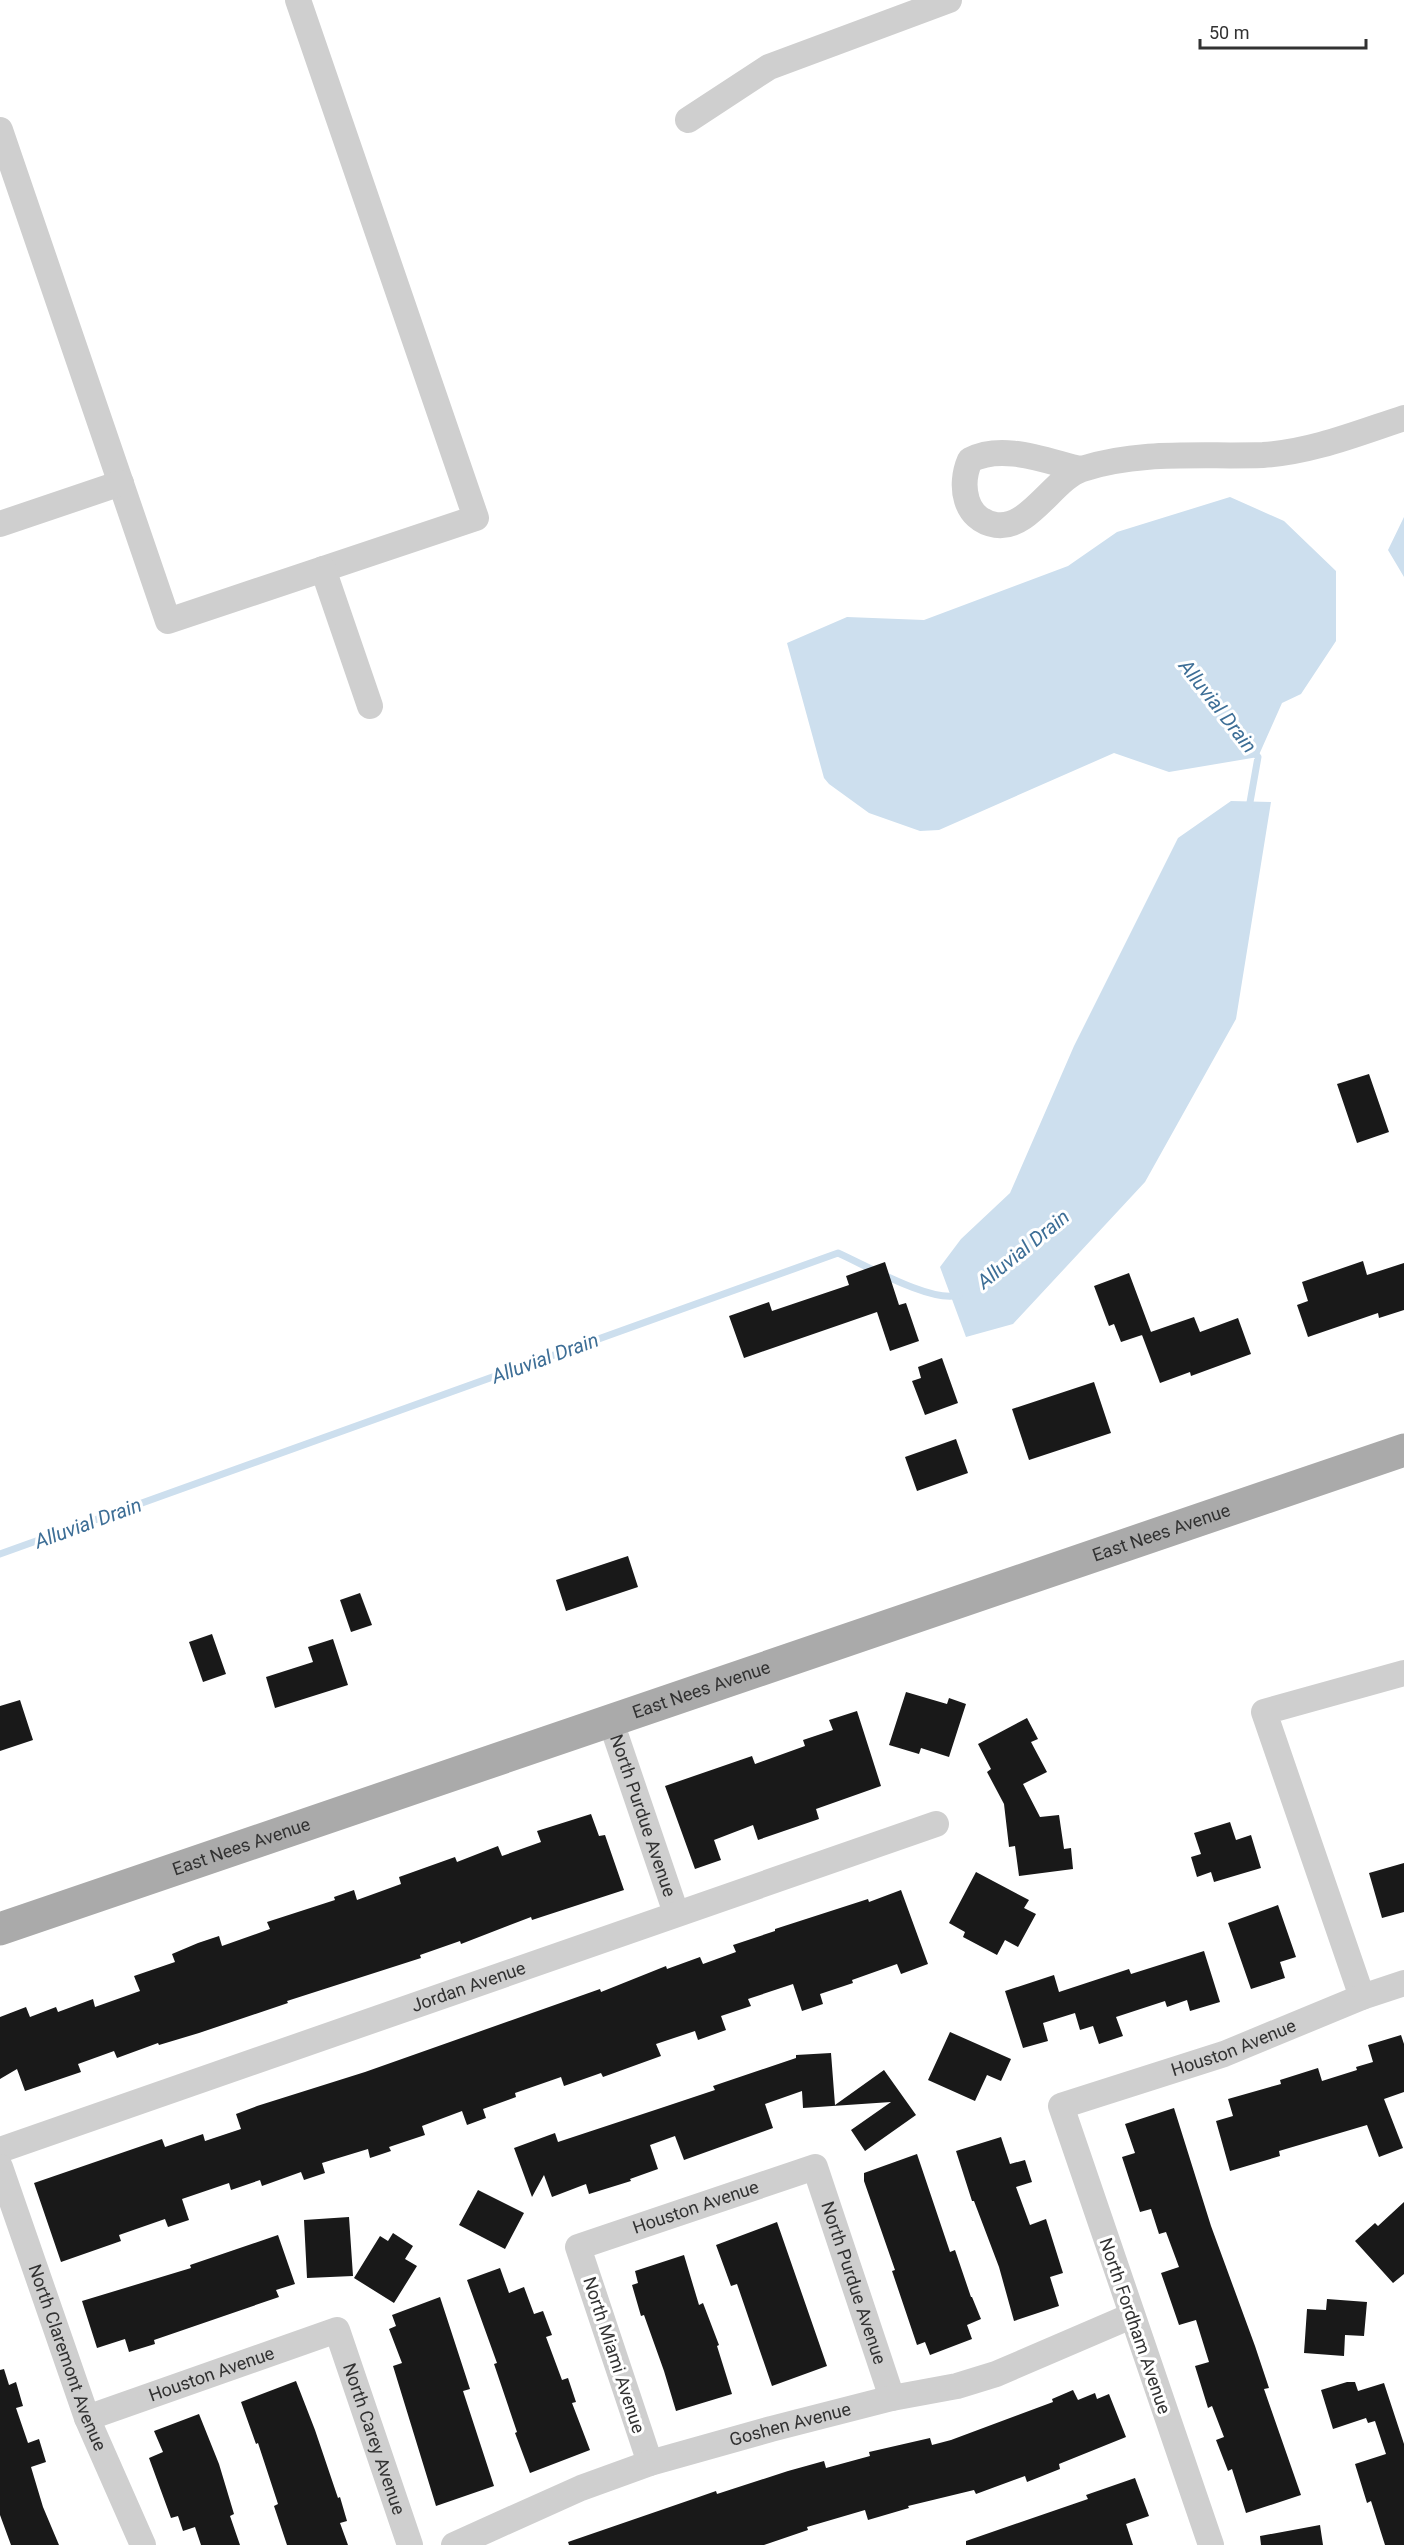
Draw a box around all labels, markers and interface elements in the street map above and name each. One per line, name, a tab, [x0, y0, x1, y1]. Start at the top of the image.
scale bar	[1200, 12, 1366, 50]
text: 50 m	[1209, 22, 1249, 43]
water label: Alluvial Drain	[1173, 654, 1262, 758]
water label: Alluvial Drain	[971, 1204, 1074, 1294]
water label: Alluvial Drain	[487, 1328, 602, 1389]
water label: Alluvial Drain	[30, 1493, 145, 1554]
street label: East Nees Avenue	[1089, 1499, 1233, 1566]
street label: East Nees Avenue	[629, 1656, 773, 1722]
street label: North Purdue Avenue	[606, 1731, 681, 1899]
street label: East Nees Avenue	[170, 1813, 313, 1879]
street label: Jordan Avenue	[408, 1957, 528, 2016]
street label: Houston Avenue	[1168, 2015, 1299, 2080]
street label: Houston Avenue	[630, 2176, 761, 2238]
street label: North Purdue Avenue	[817, 2199, 891, 2367]
street label: North Fordham Avenue	[1095, 2235, 1175, 2417]
street label: North Claremont Avenue	[25, 2261, 111, 2454]
street label: North Miami Avenue	[579, 2274, 650, 2436]
street label: Houston Avenue	[146, 2342, 277, 2405]
street label: North Carey Avenue	[339, 2360, 410, 2517]
street label: Goshen Avenue	[727, 2398, 853, 2450]

